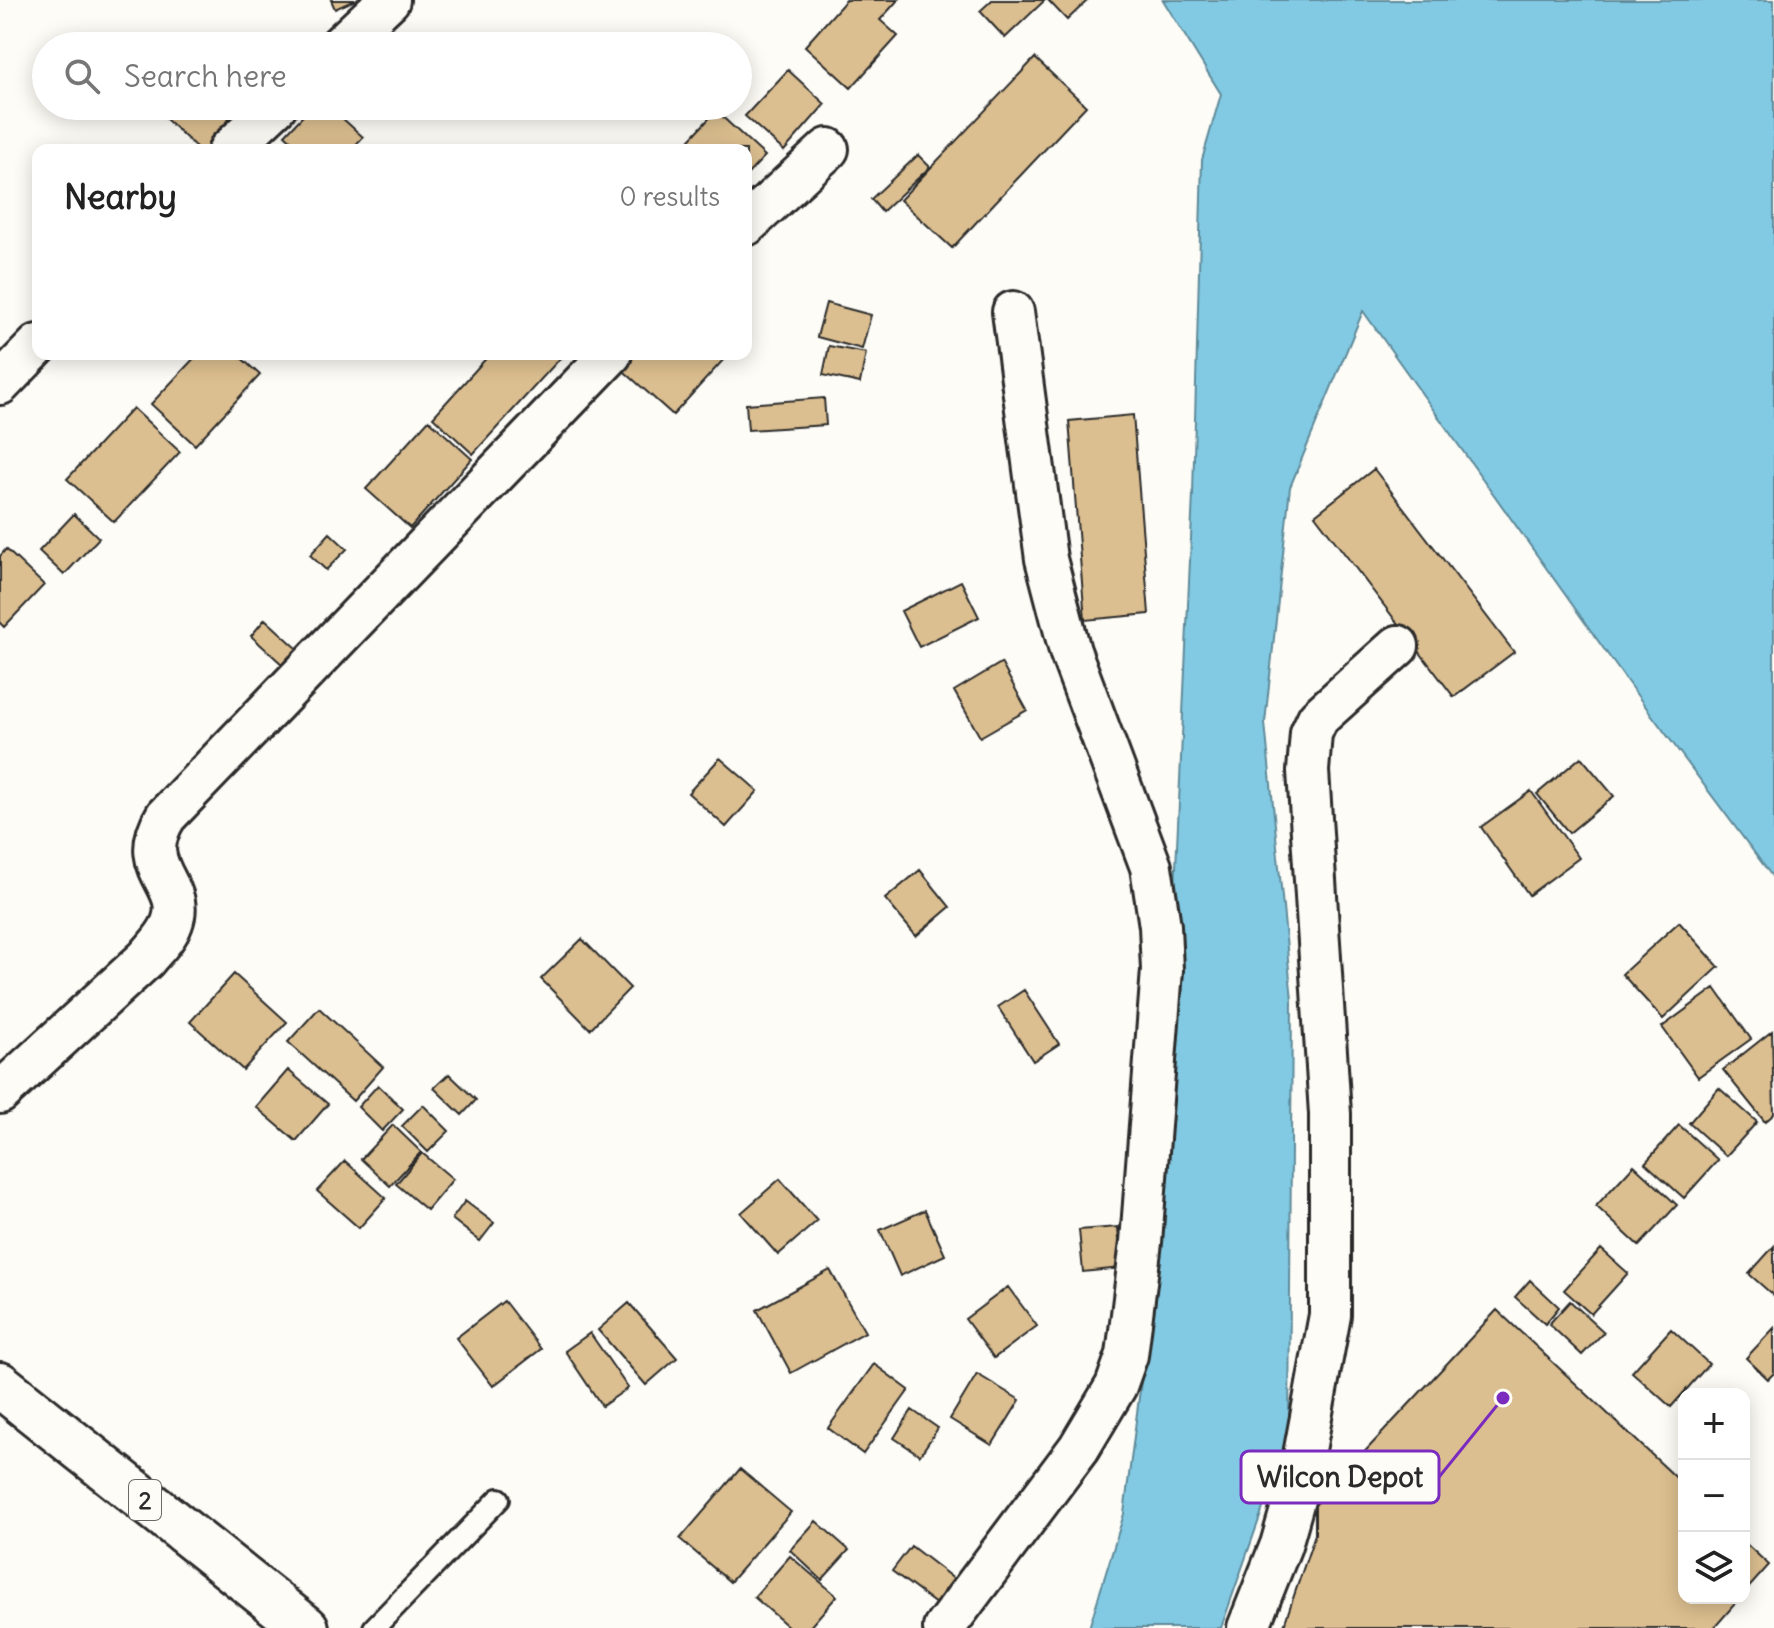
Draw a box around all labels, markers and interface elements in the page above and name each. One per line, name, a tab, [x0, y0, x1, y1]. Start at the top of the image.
search box	[32, 32, 752, 120]
icon: search	[60, 54, 104, 98]
text: Search here	[124, 57, 287, 95]
text: Nearby	[64, 175, 177, 218]
text: 0 results	[619, 180, 720, 213]
map controls	[1678, 1388, 1750, 1604]
button: +	[1678, 1388, 1750, 1460]
callout: Wilcon Depot	[1241, 1451, 1439, 1503]
text: Wilcon Depot	[1257, 1459, 1424, 1495]
button: −	[1678, 1460, 1750, 1532]
road number: 2	[129, 1480, 161, 1520]
button: layers	[1678, 1532, 1750, 1604]

